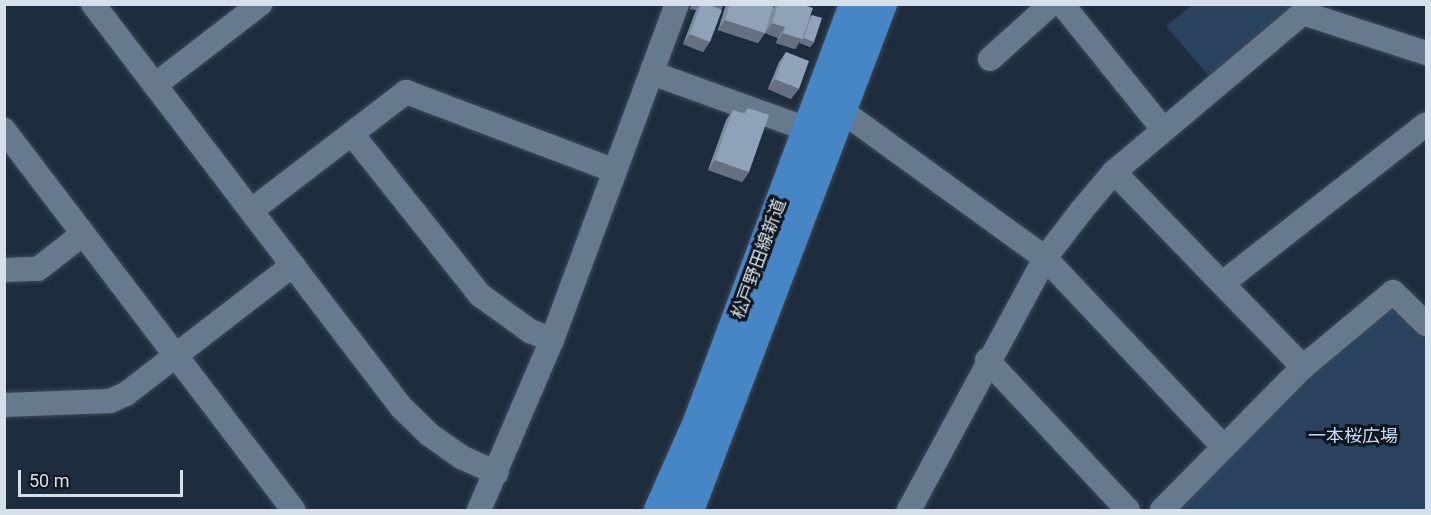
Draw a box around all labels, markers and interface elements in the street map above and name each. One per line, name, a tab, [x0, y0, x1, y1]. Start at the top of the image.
street label: 松戸野田線新道	[727, 196, 791, 322]
park label: 一本桜広場	[1308, 425, 1398, 447]
scale bar	[21, 458, 186, 496]
text: 50 m	[29, 470, 69, 491]

